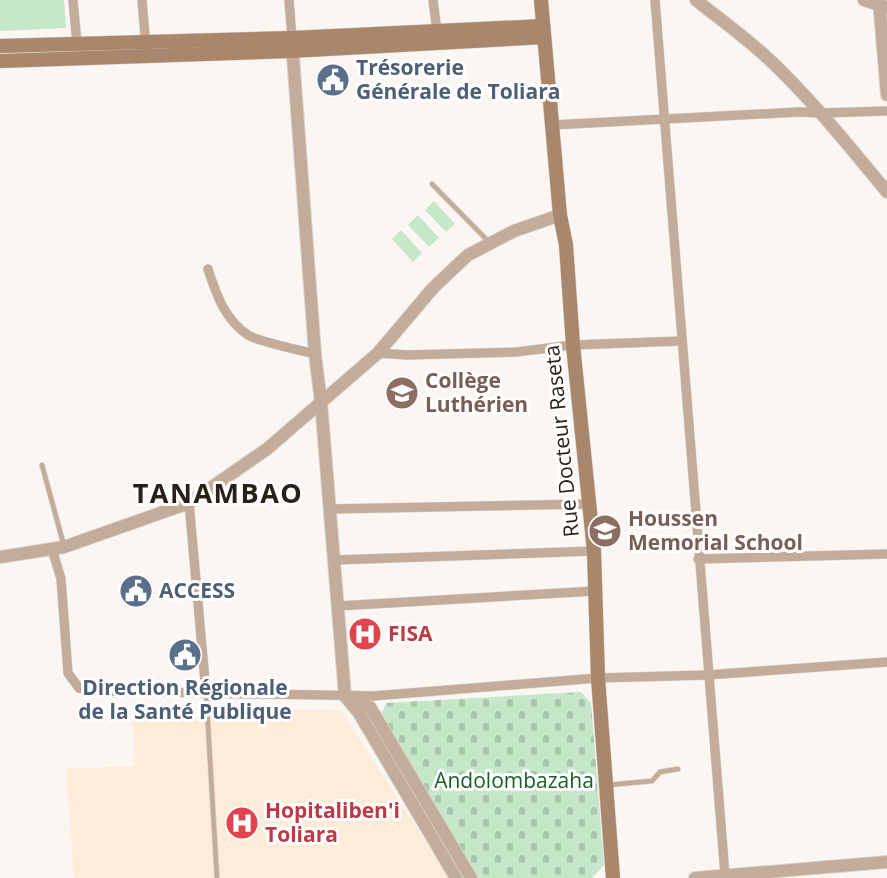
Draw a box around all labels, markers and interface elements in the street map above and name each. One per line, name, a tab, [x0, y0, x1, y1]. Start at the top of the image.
place label: Trésorerie Générale de Toliara	[356, 53, 560, 105]
public building icon: Trésorerie Générale de Toliara	[315, 62, 351, 98]
street label: Rue Docteur Raseta	[537, 344, 585, 538]
place label: Collège Luthérien	[425, 366, 528, 418]
school or university icon: Collège Luthérien	[384, 375, 420, 411]
district label: TANAMBAO	[133, 474, 303, 511]
place label: Houssen Memorial School	[628, 504, 803, 556]
school or university icon: Houssen Memorial School	[587, 513, 623, 549]
public building icon: ACCESS	[118, 573, 154, 609]
place label: ACCESS	[159, 576, 235, 604]
hospital icon: FISA	[347, 616, 383, 652]
place label: FISA	[388, 619, 433, 647]
public building icon: Direction Régionale de la Santé Publique	[167, 637, 203, 673]
place label: Direction Régionale de la Santé Publique	[78, 673, 292, 725]
park label: Andolombazaha	[434, 766, 594, 794]
place label: Hopitaliben'i Toliara	[265, 796, 400, 848]
hospital icon: Hopitaliben'i Toliara	[224, 805, 260, 841]

